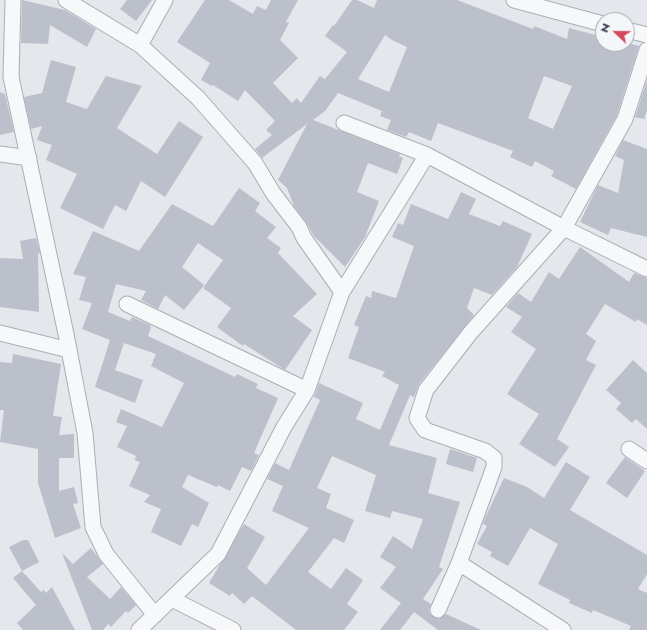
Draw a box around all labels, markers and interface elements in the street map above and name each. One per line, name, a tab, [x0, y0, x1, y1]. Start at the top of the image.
north arrow	[595, 12, 635, 52]
text: N	[596, 21, 614, 35]

